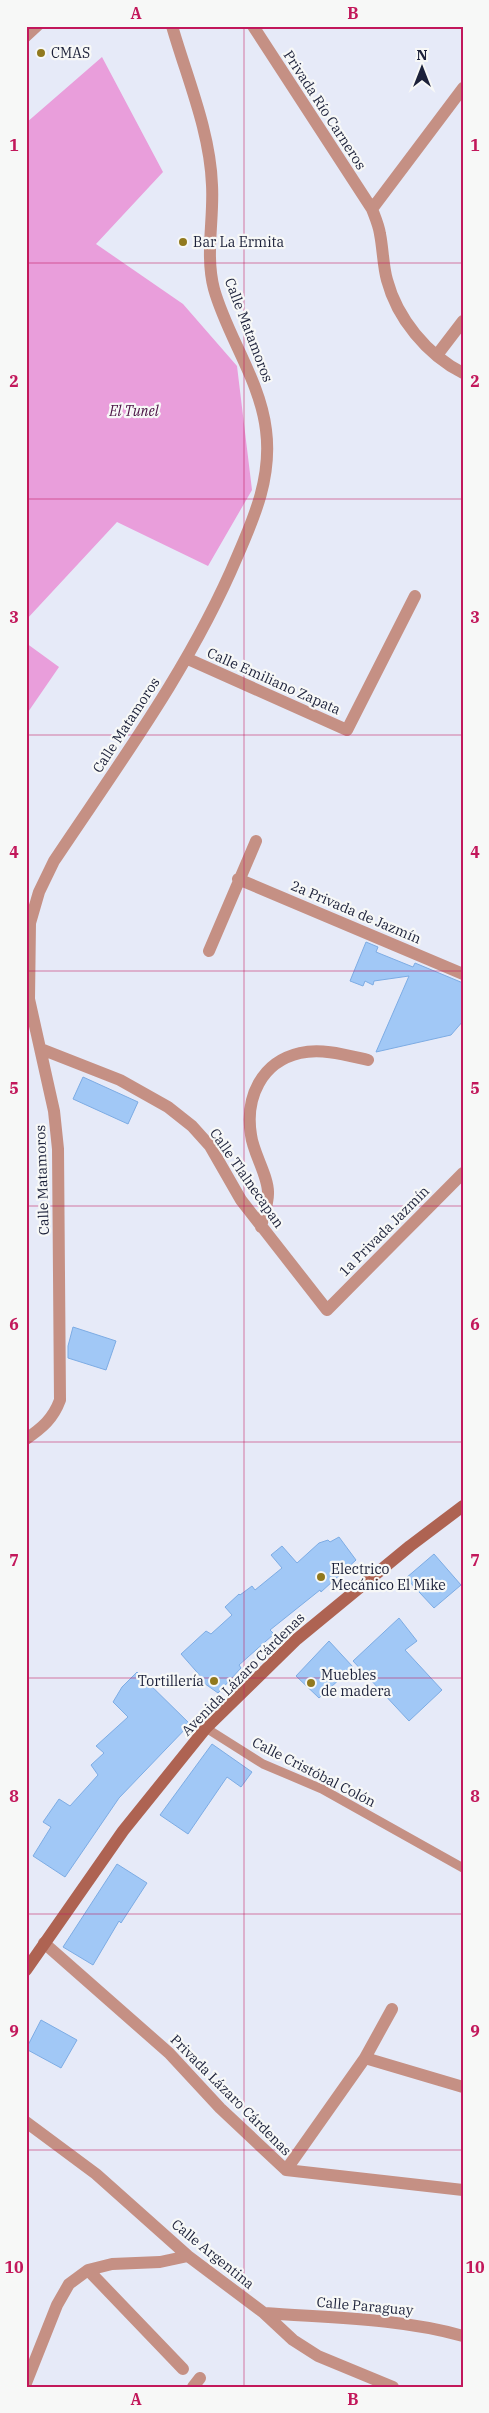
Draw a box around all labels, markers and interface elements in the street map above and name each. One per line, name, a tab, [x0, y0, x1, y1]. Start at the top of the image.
text: A	[130, 3, 142, 23]
text: B	[347, 3, 359, 23]
north arrow	[396, 42, 446, 92]
place label: CMAS	[51, 44, 90, 62]
text: N	[416, 46, 428, 64]
marker: CMAS	[35, 47, 47, 59]
street label: Privada Río Carneros	[280, 47, 370, 173]
text: 1	[9, 135, 19, 155]
text: 1	[470, 135, 480, 155]
place label: Bar La Ermita	[193, 233, 285, 251]
marker: Bar La Ermita	[177, 236, 189, 248]
street label: Calle Matamoros	[221, 275, 277, 385]
text: 2	[9, 371, 19, 391]
text: 2	[470, 371, 480, 391]
park label: El Tunel	[108, 402, 160, 420]
text: 3	[9, 607, 19, 627]
text: 3	[470, 607, 480, 627]
street label: Calle Emiliano Zapata	[204, 643, 344, 719]
street label: Calle Matamoros	[88, 674, 164, 776]
text: 4	[9, 842, 19, 862]
text: 4	[470, 842, 480, 862]
street label: 2a Privada de Jazmín	[288, 876, 424, 948]
text: 5	[9, 1078, 19, 1098]
text: 5	[470, 1078, 480, 1098]
street label: Calle Matamoros	[31, 1124, 53, 1235]
street label: Calle Tlalnecapan	[206, 1125, 288, 1231]
street label: 1a Privada Jazmín	[335, 1182, 433, 1280]
text: 6	[9, 1314, 19, 1334]
text: 6	[470, 1314, 480, 1334]
text: 7	[9, 1550, 19, 1570]
text: 7	[470, 1550, 480, 1570]
place label: Electrico Mecánico El Mike	[331, 1560, 446, 1594]
marker: Electrico Mecánico El Mike	[315, 1571, 327, 1583]
street label: Avenida Lázaro Cárdenas	[178, 1608, 309, 1739]
place label: Muebles de madera	[321, 1666, 391, 1700]
place label: Tortillería	[138, 1672, 204, 1690]
marker: Tortillería	[208, 1675, 220, 1687]
marker: Muebles de madera	[305, 1677, 317, 1689]
street label: Calle Cristóbal Colón	[249, 1733, 379, 1811]
text: 8	[9, 1786, 19, 1806]
text: 8	[470, 1786, 480, 1806]
text: 9	[9, 2021, 19, 2041]
text: 9	[470, 2021, 480, 2041]
street label: Privada Lázaro Cárdenas	[167, 2031, 295, 2159]
street label: Calle Argentina	[168, 2215, 258, 2293]
text: 10	[4, 2257, 24, 2277]
text: 10	[465, 2257, 485, 2277]
street label: Calle Paraguay	[316, 2293, 415, 2319]
text: A	[130, 2389, 142, 2409]
text: B	[347, 2389, 359, 2409]

